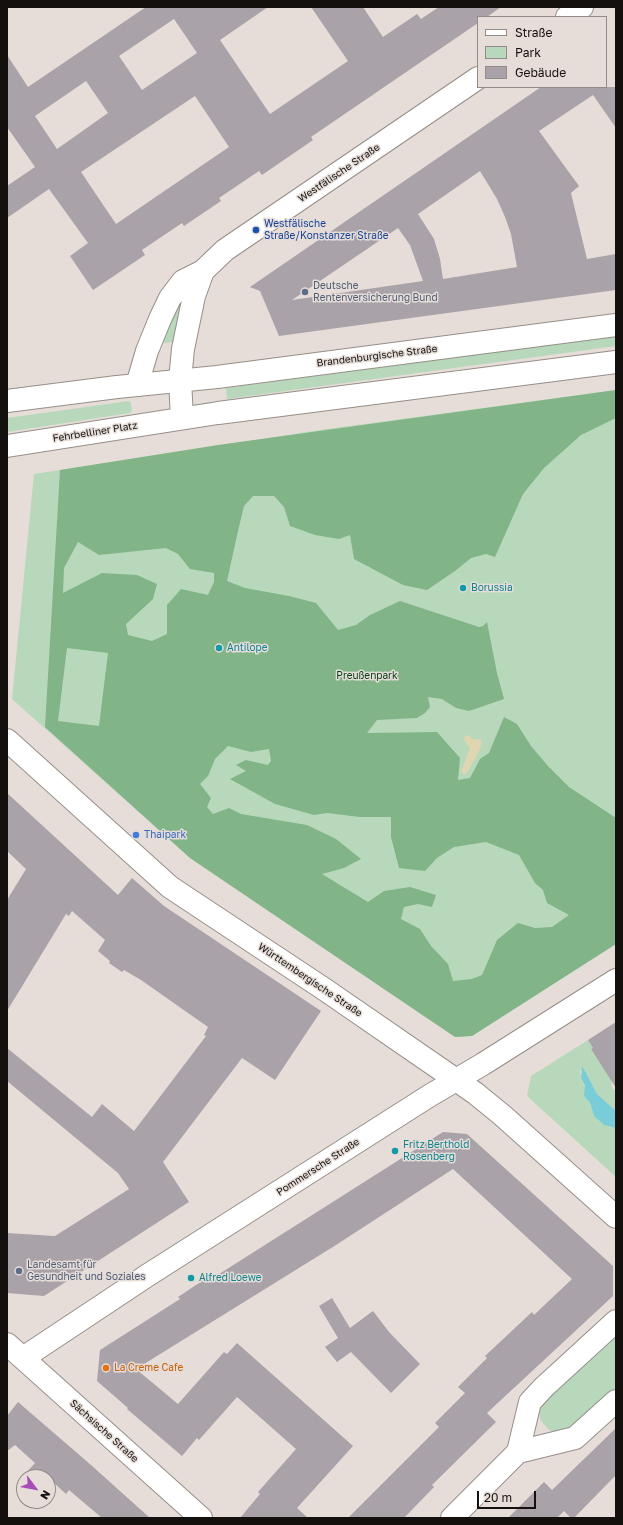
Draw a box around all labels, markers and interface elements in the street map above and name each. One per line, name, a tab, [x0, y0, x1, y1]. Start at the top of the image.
legend	[477, 16, 607, 88]
text: Straße	[515, 25, 553, 40]
text: Park	[515, 45, 541, 60]
text: Gebäude	[515, 65, 566, 80]
street label: Westfälische Straße	[296, 141, 382, 205]
place label: Westfälische Straße/Konstanzer Straße	[264, 218, 389, 242]
marker: Westfälische Straße/Konstanzer Straße	[251, 225, 261, 235]
place label: Deutsche Rentenversicherung Bund	[313, 280, 438, 304]
marker: Deutsche Rentenversicherung Bund	[300, 287, 310, 297]
street label: Brandenburgische Straße	[316, 343, 438, 369]
street label: Fehrbelliner Platz	[52, 419, 138, 445]
place label: Borussia	[471, 582, 513, 594]
marker: Borussia	[458, 583, 468, 593]
place label: Antilope	[227, 642, 267, 654]
marker: Antilope	[214, 643, 224, 653]
park label: Preußenpark	[336, 670, 398, 682]
place label: Thaipark	[144, 829, 186, 841]
marker: Thaipark	[131, 830, 141, 840]
street label: Württembergische Straße	[256, 941, 364, 1019]
street label: Pommersche Straße	[274, 1136, 362, 1198]
place label: Fritz Berthold Rosenberg	[403, 1139, 469, 1162]
marker: Fritz Berthold Rosenberg	[390, 1146, 400, 1156]
place label: Landesamt für Gesundheit und Soziales	[27, 1259, 146, 1282]
marker: Landesamt für Gesundheit und Soziales	[14, 1266, 24, 1276]
place label: Alfred Loewe	[199, 1272, 261, 1284]
marker: Alfred Loewe	[186, 1273, 196, 1283]
place label: La Creme Cafe	[114, 1362, 183, 1374]
marker: La Creme Cafe	[101, 1363, 111, 1373]
street label: Sächsische Straße	[67, 1397, 141, 1465]
north arrow	[16, 1469, 56, 1509]
scale bar	[479, 1483, 538, 1509]
text: N	[38, 1488, 53, 1502]
text: 20 m	[484, 1490, 512, 1505]

